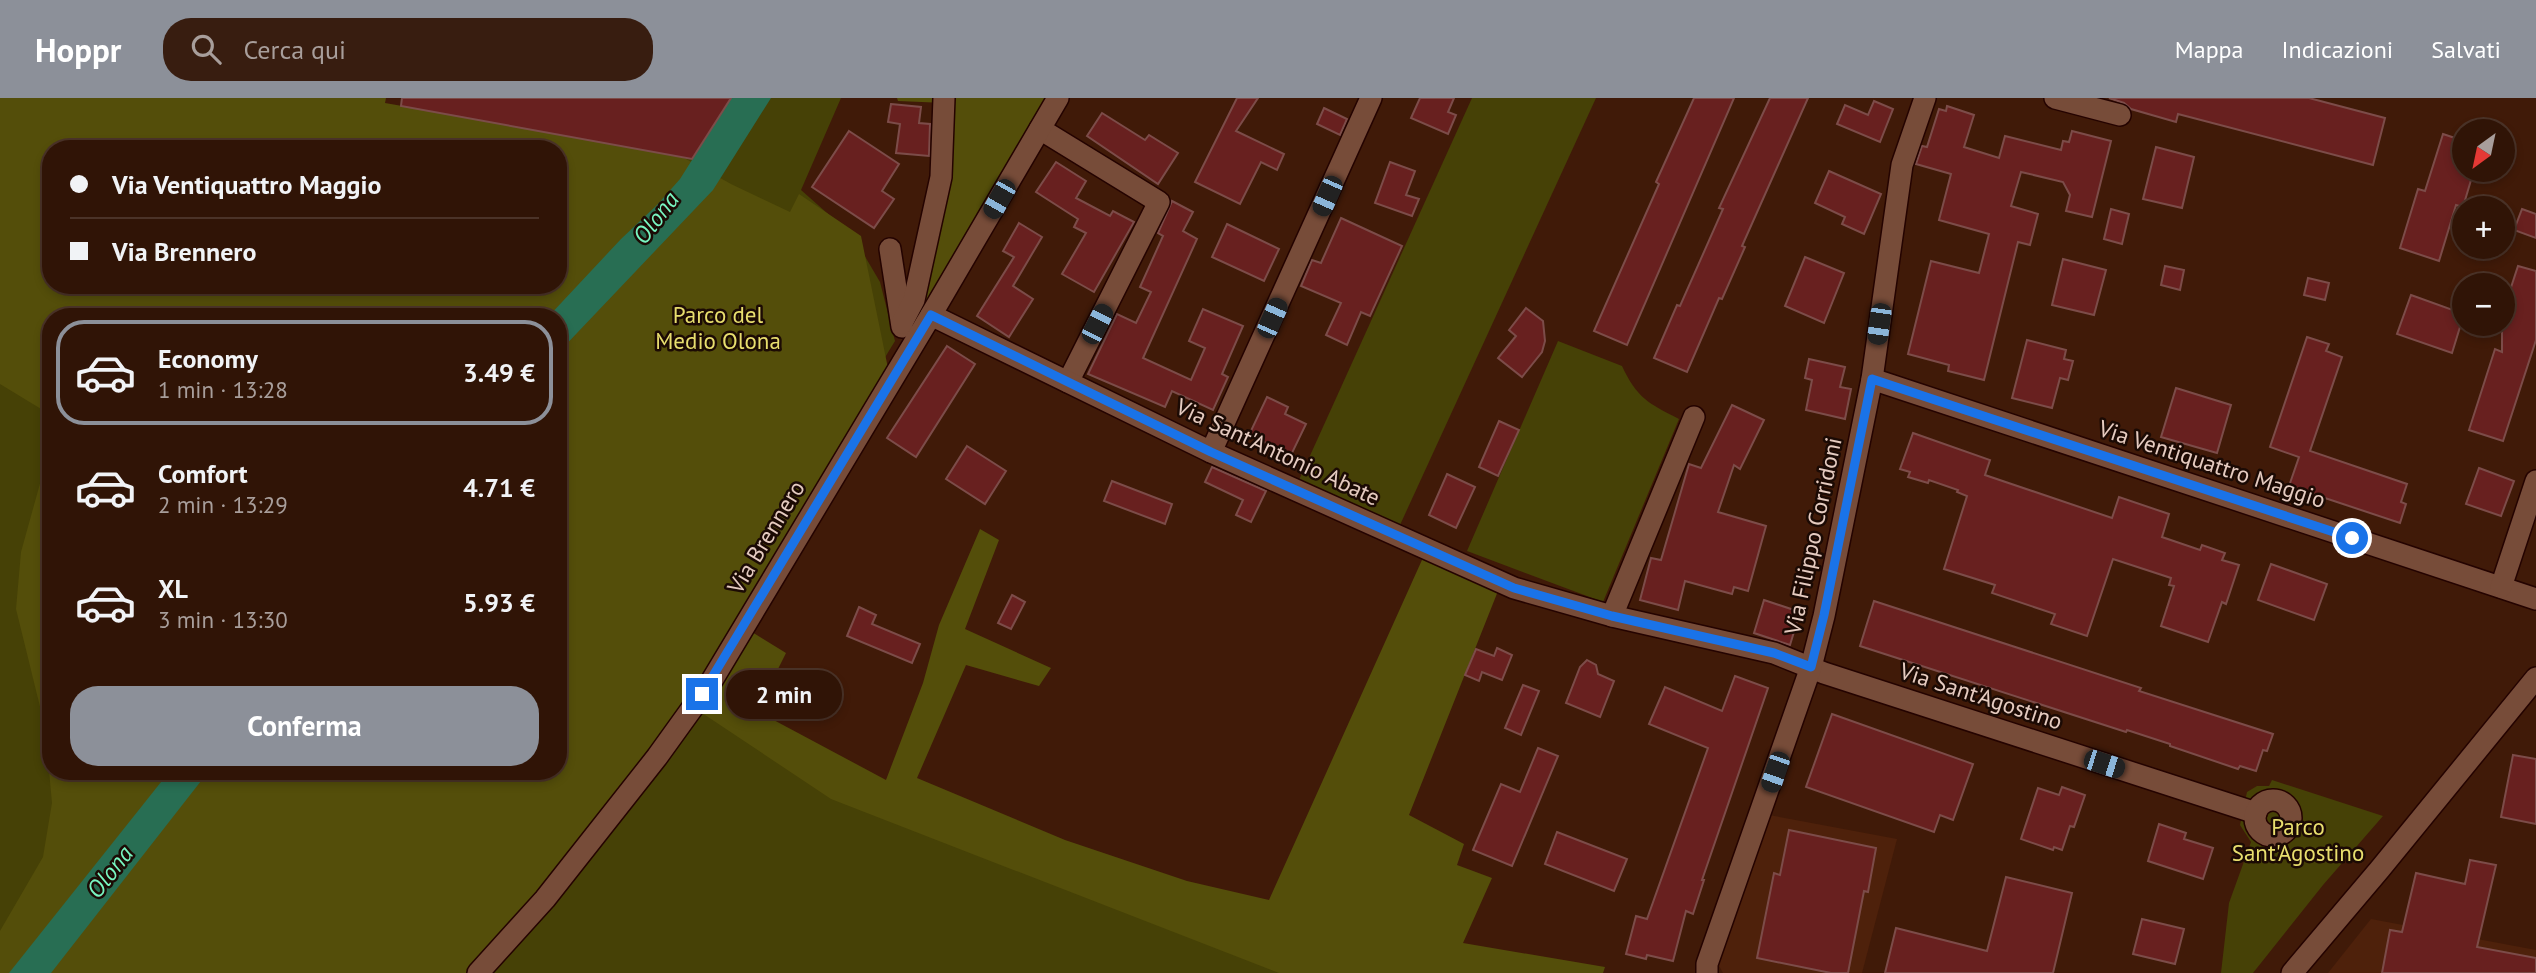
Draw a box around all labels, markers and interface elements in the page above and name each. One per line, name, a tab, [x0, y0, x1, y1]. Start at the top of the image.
search box	[163, 18, 653, 81]
text: Hoppr	[35, 28, 121, 71]
icon: search	[187, 30, 225, 68]
text: Cerca qui	[243, 33, 346, 66]
text: Mappa	[2175, 34, 2244, 65]
text: Indicazioni	[2282, 34, 2393, 65]
text: Salvati	[2431, 34, 2501, 65]
north arrow	[2452, 119, 2515, 182]
map controls	[2452, 119, 2515, 336]
text: Via Ventiquattro Maggio	[112, 168, 382, 201]
car	[1309, 173, 1346, 219]
car	[980, 176, 1019, 222]
water label: Olona	[626, 185, 686, 250]
button: +	[2452, 196, 2515, 259]
text: Via Brennero	[112, 235, 256, 268]
button: −	[2452, 273, 2515, 336]
car	[1254, 295, 1291, 341]
park label: Parco del Medio Olona	[655, 300, 781, 355]
car	[1079, 301, 1116, 347]
car	[1866, 302, 1893, 346]
icon: car	[74, 341, 137, 404]
text: Economy	[158, 342, 258, 375]
text: 3.49 €	[463, 356, 535, 389]
text: 1 min · 13:28	[158, 375, 288, 404]
street label: Via Sant'Antonio Abate	[1171, 391, 1385, 512]
street label: Via Ventiquattro Maggio	[2094, 413, 2329, 514]
street label: Via Filippo Corridoni	[1777, 435, 1848, 638]
icon: car	[74, 456, 137, 519]
text: Comfort	[158, 457, 248, 490]
text: 4.71 €	[463, 471, 535, 504]
street label: Via Brennero	[720, 475, 811, 599]
text: 2 min · 13:29	[158, 490, 288, 519]
route start	[2336, 522, 2368, 554]
icon: car	[74, 571, 137, 634]
text: XL	[158, 572, 188, 605]
text: 5.93 €	[463, 586, 535, 619]
text: 3 min · 13:30	[158, 605, 288, 634]
street label: Via Sant'Agostino	[1895, 655, 2066, 735]
callout: 2 min	[726, 670, 842, 718]
route end	[686, 678, 718, 710]
text: 2 min	[756, 680, 812, 709]
button: Conferma	[70, 686, 539, 766]
car	[2081, 748, 2128, 780]
car	[1759, 749, 1792, 795]
park label: Parco Sant'Agostino	[2232, 812, 2364, 867]
water label: Olona	[79, 839, 140, 904]

